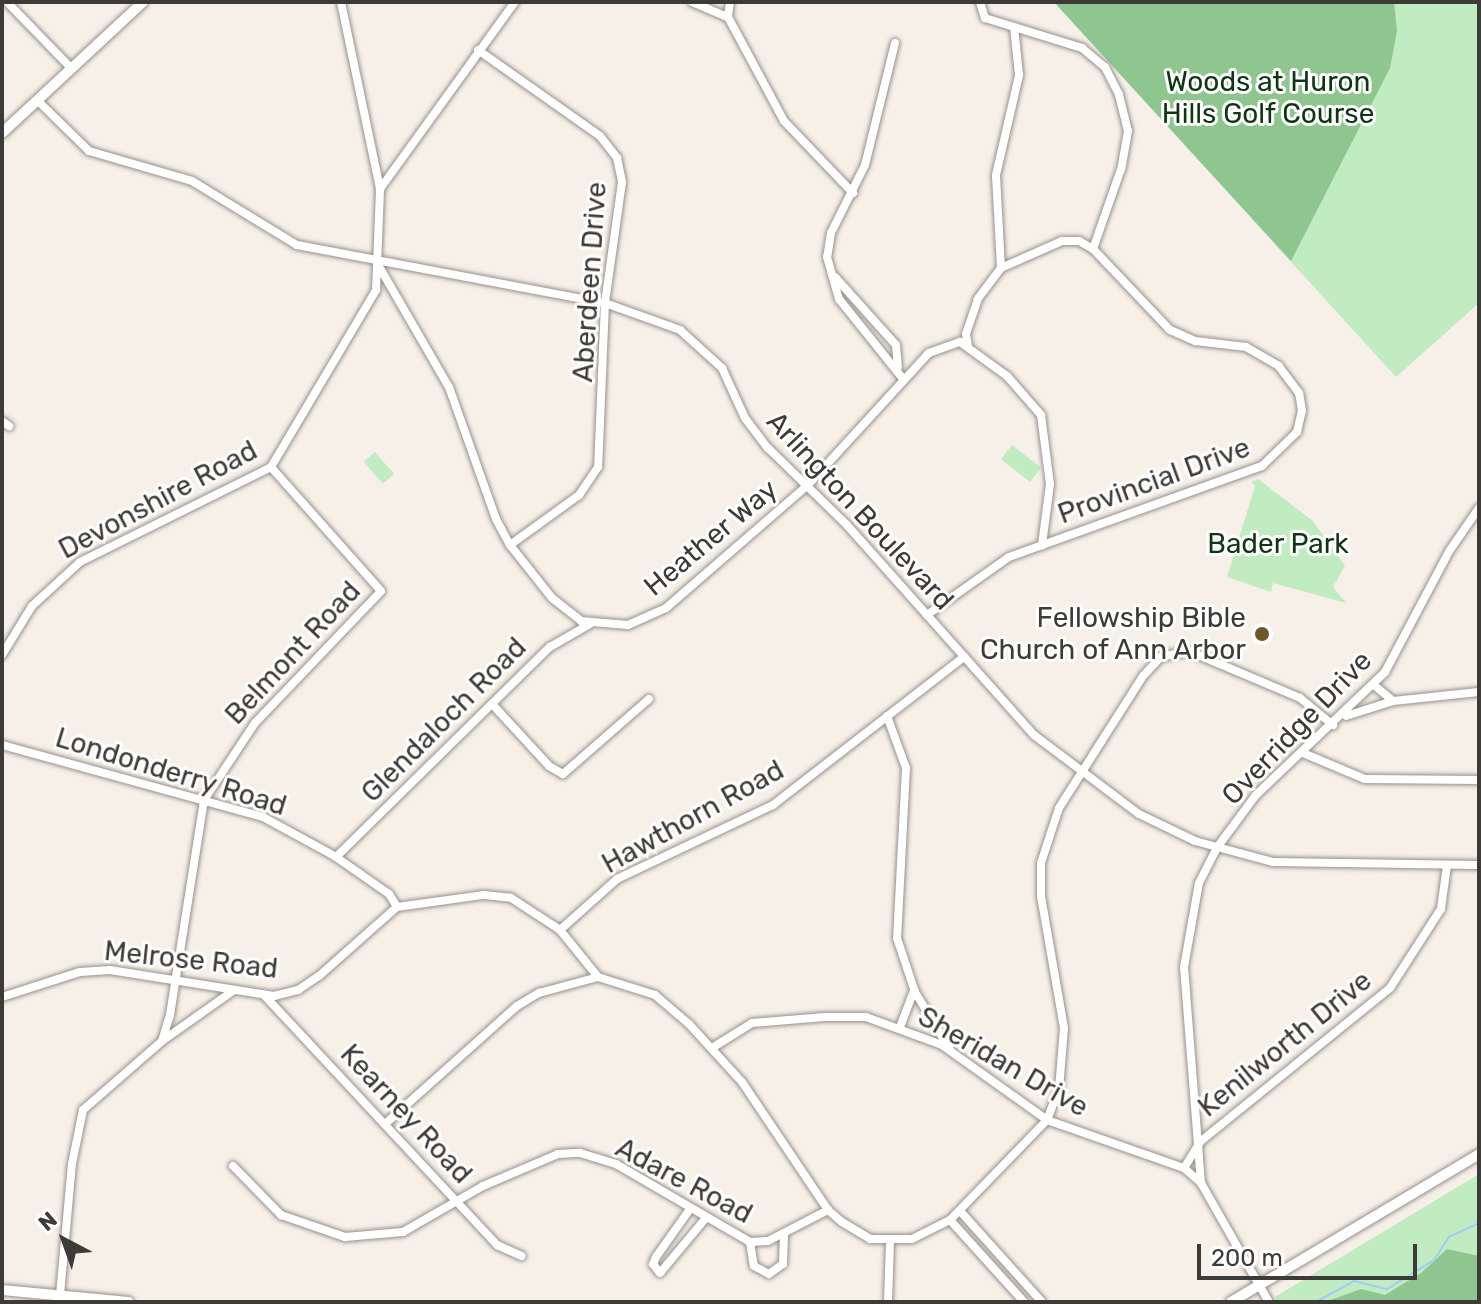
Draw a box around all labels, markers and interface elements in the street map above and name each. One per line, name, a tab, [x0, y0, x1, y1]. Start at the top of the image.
park label: Woods at Huron Hills Golf Course	[1161, 65, 1375, 131]
street label: Aberdeen Drive	[566, 181, 614, 383]
street label: Arlington Boulevard	[760, 405, 960, 617]
street label: Provincial Drive	[1053, 431, 1255, 531]
street label: Devonshire Road	[53, 434, 263, 566]
street label: Heather Way	[637, 472, 785, 604]
park label: Bader Park	[1207, 527, 1349, 561]
street label: Belmont Road	[218, 575, 368, 731]
place label: Fellowship Bible Church of Ann Arbor	[978, 601, 1246, 667]
marker: Fellowship Bible Church of Ann Arbor	[1253, 625, 1271, 643]
street label: Glendaloch Road	[355, 631, 533, 809]
street label: Overridge Drive	[1215, 644, 1379, 812]
street label: Londonderry Road	[51, 721, 291, 823]
street label: Hawthorn Road	[596, 753, 790, 881]
street label: Melrose Road	[103, 934, 279, 986]
street label: Kenilworth Drive	[1192, 964, 1378, 1124]
street label: Sheridan Drive	[912, 1000, 1094, 1124]
street label: Kearney Road	[333, 1037, 479, 1191]
street label: Adare Road	[610, 1131, 758, 1231]
north arrow	[24, 1200, 104, 1280]
text: N	[33, 1206, 63, 1237]
scale bar	[1201, 1228, 1421, 1278]
text: 200 m	[1211, 1244, 1283, 1272]

